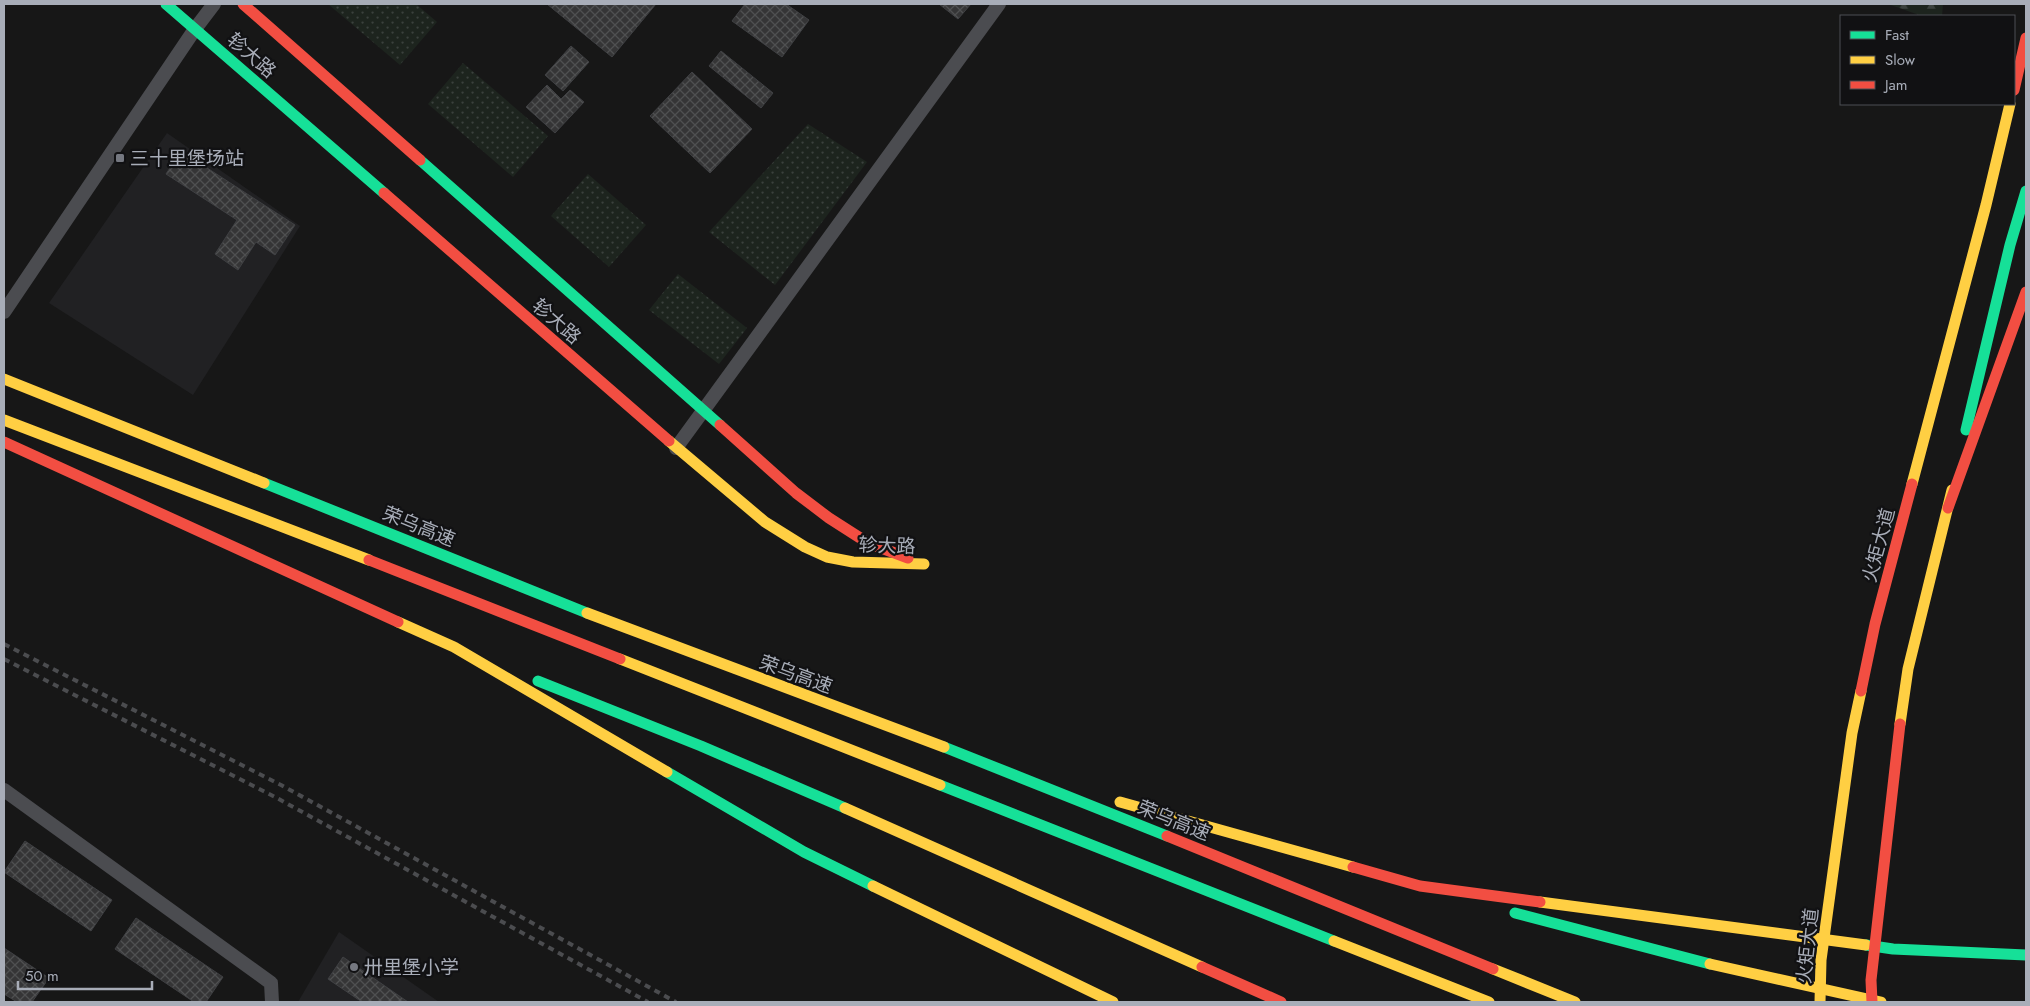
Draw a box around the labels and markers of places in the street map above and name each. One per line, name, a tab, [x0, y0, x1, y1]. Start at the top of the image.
place label: 三十里堡场站	[130, 145, 244, 172]
marker: 三十里堡场站	[114, 152, 126, 164]
place label: 卅里堡小学	[364, 954, 459, 981]
marker: 卅里堡小学	[348, 961, 360, 973]

